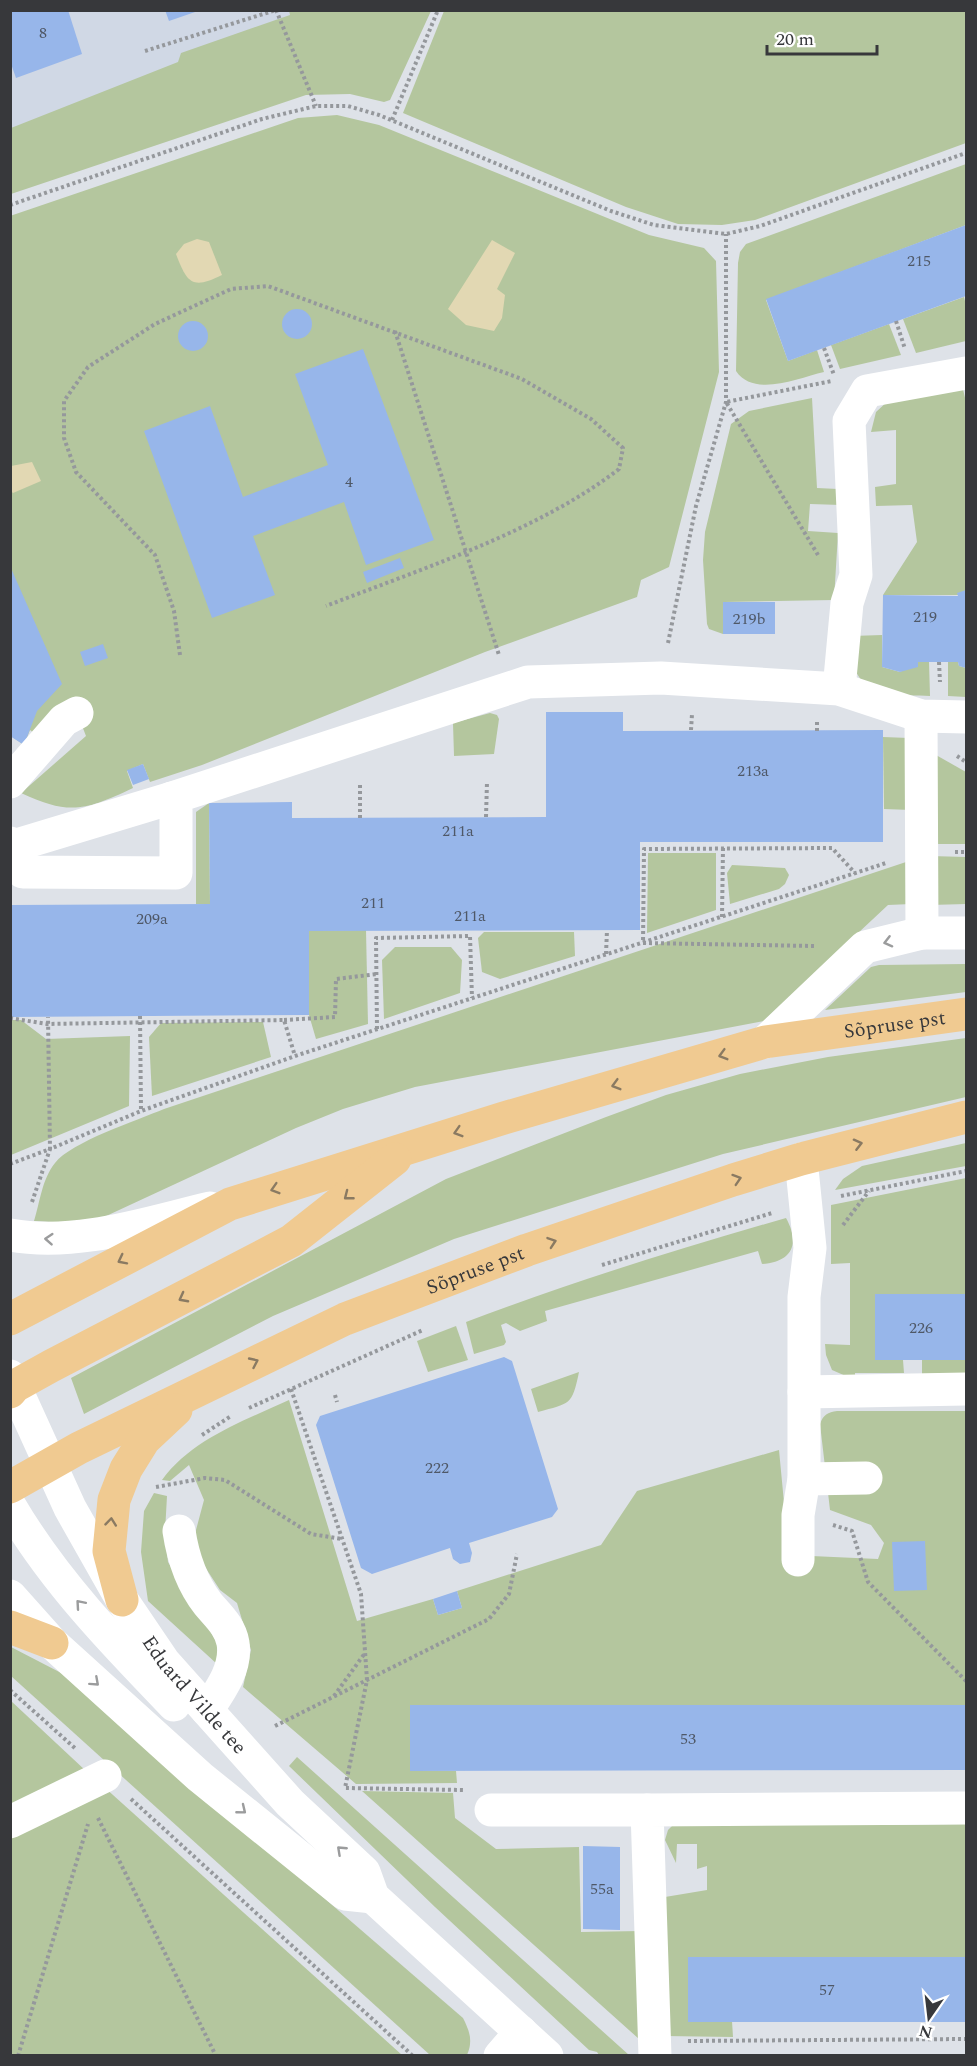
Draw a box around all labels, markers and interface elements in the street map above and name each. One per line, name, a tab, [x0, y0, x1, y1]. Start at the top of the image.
scale bar	[767, 18, 876, 56]
house number: 8	[39, 21, 47, 45]
text: 20 m	[776, 26, 814, 53]
house number: 215	[907, 249, 931, 273]
house number: 4	[345, 470, 353, 494]
house number: 219	[913, 605, 937, 629]
house number: 219b	[733, 607, 766, 631]
house number: 213a	[737, 759, 769, 783]
house number: 211a	[442, 819, 474, 843]
house number: 211	[361, 891, 385, 915]
house number: 211a	[454, 904, 486, 928]
house number: 209a	[136, 907, 168, 931]
one-way arrow	[883, 934, 893, 947]
street label: Sõpruse pst	[842, 1003, 948, 1047]
one-way arrow	[718, 1048, 729, 1060]
one-way arrow	[611, 1078, 621, 1091]
one-way arrow	[453, 1125, 464, 1137]
one-way arrow	[853, 1139, 863, 1152]
one-way arrow	[731, 1174, 742, 1186]
one-way arrow	[270, 1182, 281, 1194]
one-way arrow	[344, 1188, 355, 1199]
one-way arrow	[44, 1233, 53, 1246]
one-way arrow	[546, 1236, 557, 1249]
street label: Sõpruse pst	[422, 1238, 529, 1303]
one-way arrow	[117, 1252, 128, 1264]
one-way arrow	[178, 1290, 189, 1302]
house number: 226	[909, 1316, 933, 1340]
one-way arrow	[248, 1357, 259, 1369]
house number: 222	[425, 1456, 449, 1480]
one-way arrow	[104, 1517, 117, 1526]
one-way arrow	[77, 1600, 88, 1611]
street label: Eduard Vilde tee	[134, 1629, 254, 1761]
one-way arrow	[88, 1675, 99, 1686]
house number: 53	[680, 1727, 696, 1751]
one-way arrow	[235, 1803, 246, 1814]
one-way arrow	[337, 1846, 347, 1857]
house number: 55a	[590, 1877, 614, 1901]
house number: 57	[819, 1978, 835, 2002]
north arrow	[899, 1988, 959, 2048]
text: N	[916, 2018, 935, 2045]

